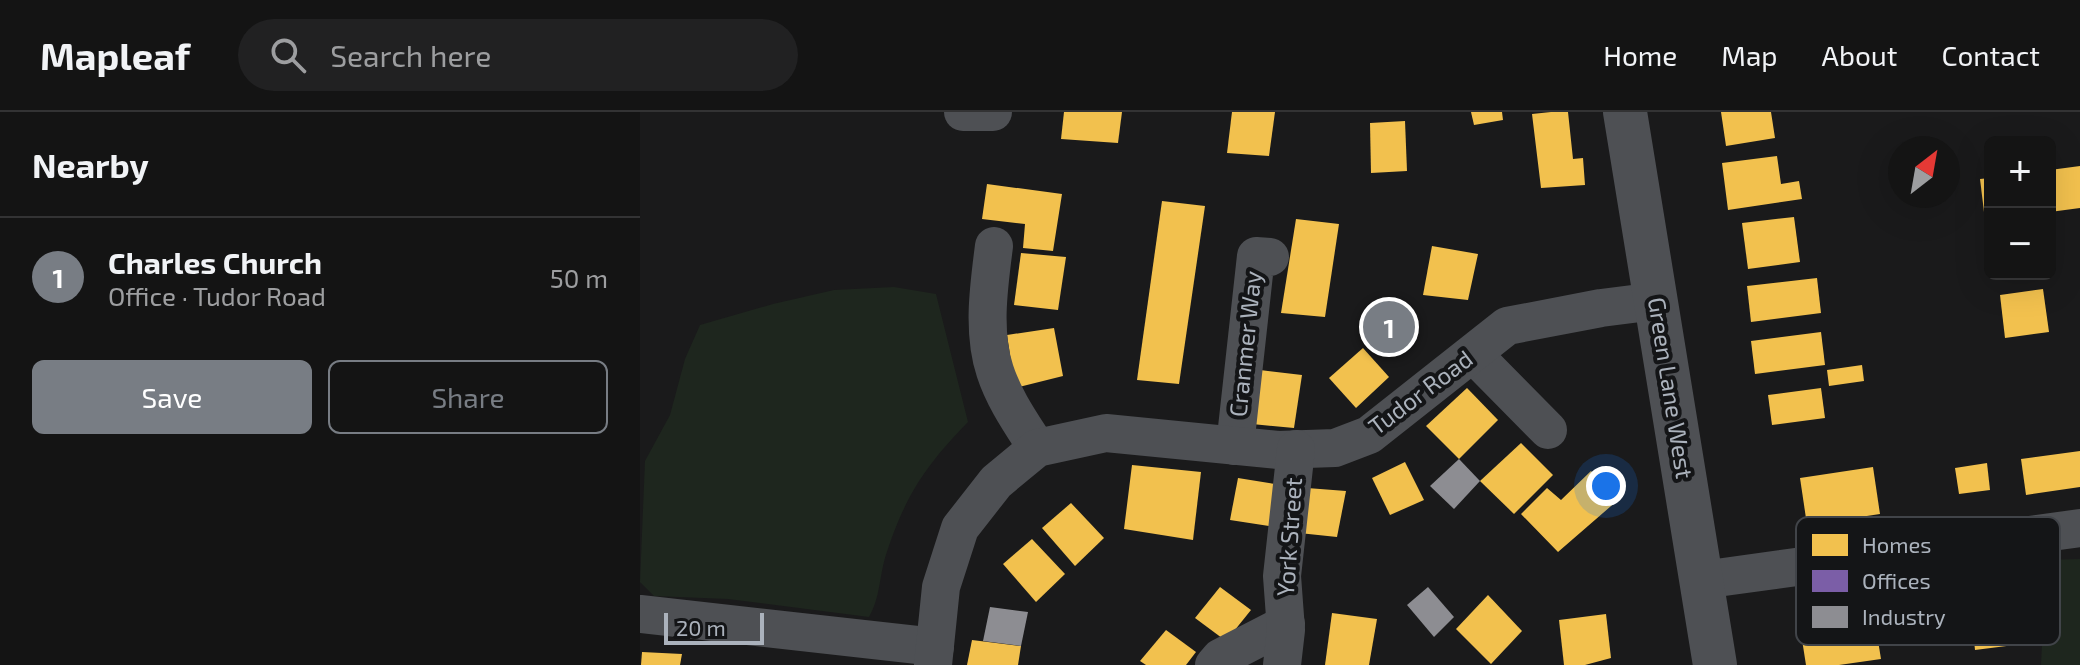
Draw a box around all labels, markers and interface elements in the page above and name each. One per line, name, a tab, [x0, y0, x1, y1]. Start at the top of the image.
search box	[238, 19, 798, 91]
text: Mapleaf	[40, 32, 190, 78]
icon: search	[266, 33, 310, 77]
text: Search here	[330, 37, 491, 73]
text: Home	[1603, 38, 1677, 72]
text: Map	[1721, 38, 1778, 72]
text: About	[1822, 38, 1897, 72]
text: Contact	[1941, 38, 2040, 72]
north arrow	[1888, 136, 1960, 208]
map controls	[1984, 136, 2056, 280]
button: +	[1984, 136, 2056, 208]
text: Nearby	[32, 144, 149, 185]
button: −	[1984, 208, 2056, 280]
text: Charles Church	[108, 244, 322, 280]
text: 1	[52, 262, 64, 293]
text: 50 m	[550, 262, 608, 293]
street label: Cranmer Way	[1222, 269, 1267, 418]
text: Office · Tudor Road	[108, 280, 326, 311]
street label: Green Lane West	[1643, 295, 1700, 481]
pin: 1	[1363, 297, 1415, 357]
street label: Tudor Road	[1362, 343, 1478, 440]
button: Save	[32, 360, 312, 434]
button: Share	[328, 360, 608, 434]
your location	[1586, 466, 1626, 506]
street label: York Street	[1270, 476, 1307, 597]
legend	[1796, 517, 2060, 645]
text: Homes	[1862, 531, 1931, 557]
text: Offices	[1862, 567, 1931, 593]
text: Industry	[1862, 603, 1946, 629]
scale bar	[664, 609, 764, 645]
text: 20 m	[676, 614, 726, 640]

